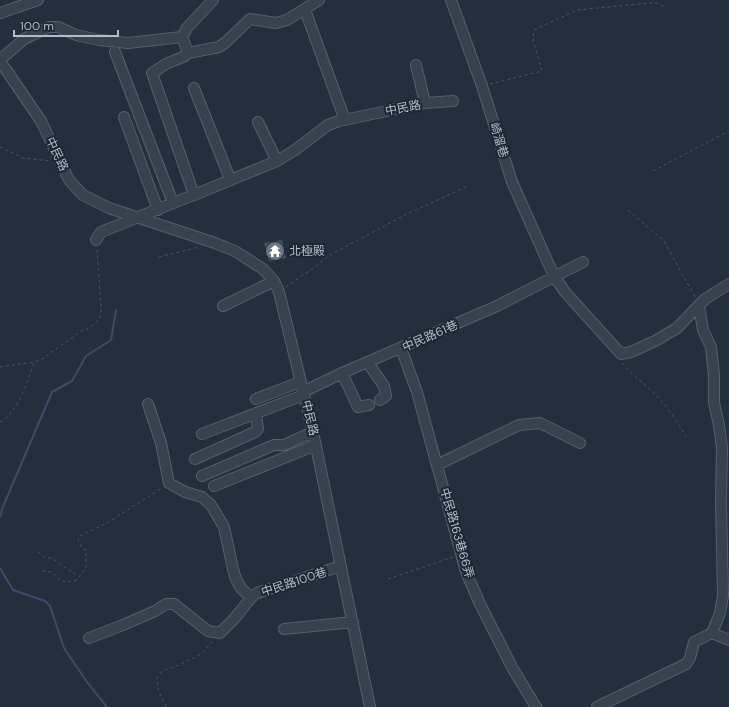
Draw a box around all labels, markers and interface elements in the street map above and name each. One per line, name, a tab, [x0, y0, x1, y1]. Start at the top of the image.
scale bar	[14, 12, 118, 38]
text: 100 m	[20, 18, 54, 34]
street label: 中民路	[384, 97, 422, 119]
street label: 崎溜巷	[486, 120, 512, 160]
street label: 中民路	[42, 134, 72, 174]
temple icon: 北極殿	[264, 240, 286, 262]
place label: 北極殿	[289, 243, 325, 259]
street label: 中民路61巷	[400, 317, 460, 355]
street label: 中民路	[298, 399, 322, 437]
street label: 中民路163巷66弄	[436, 486, 478, 580]
street label: 中民路100巷	[259, 564, 329, 600]

